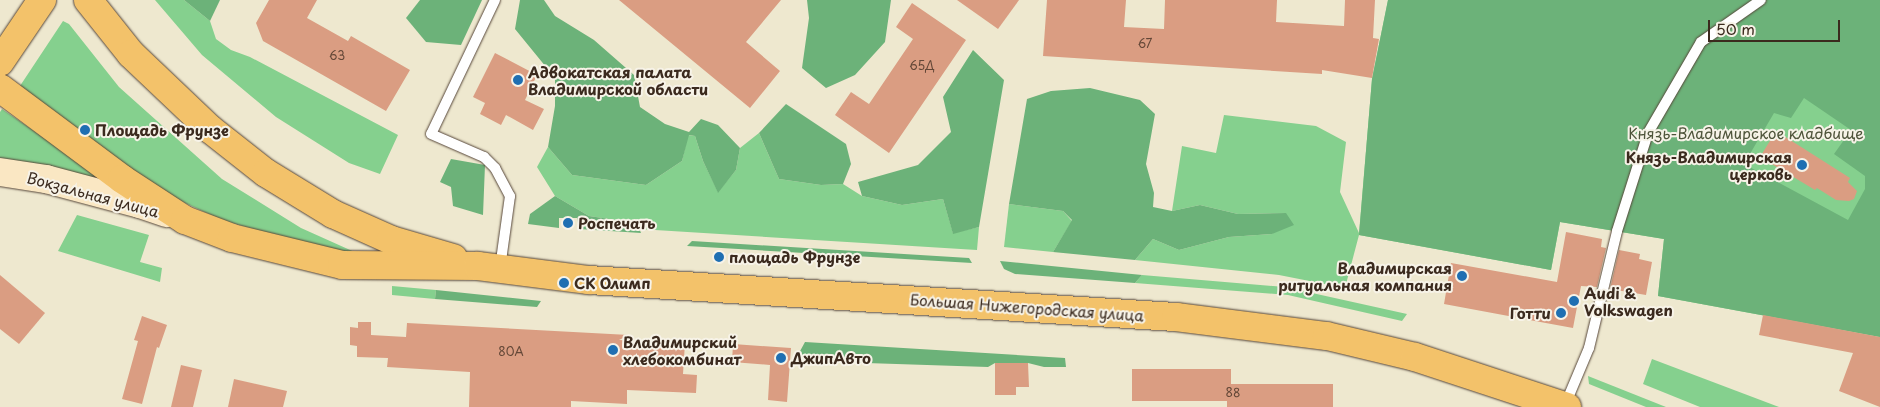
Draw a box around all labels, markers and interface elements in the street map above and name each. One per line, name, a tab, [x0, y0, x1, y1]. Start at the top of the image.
scale bar	[1710, 10, 1842, 42]
text: 50 m	[1716, 17, 1755, 40]
house number: 67	[1138, 37, 1152, 51]
house number: 63	[329, 49, 345, 63]
house number: 65Д	[909, 59, 935, 73]
place label: Адвокатская палата Владимирской области	[528, 62, 709, 97]
marker: Адвокатская палата Владимирской области	[512, 74, 524, 86]
place label: Площадь Фрунзе	[95, 121, 229, 139]
marker: Площадь Фрунзе	[79, 124, 91, 136]
park label: Князь-Владимирское кладбище	[1628, 124, 1864, 142]
place label: Князь-Владимирская церковь	[1626, 147, 1792, 182]
marker: Князь-Владимирская церковь	[1796, 159, 1808, 171]
street label: Вокзальная улица	[25, 168, 161, 220]
place label: Роспечать	[578, 214, 656, 232]
marker: Роспечать	[562, 217, 574, 229]
place label: площадь Фрунзе	[729, 248, 860, 266]
marker: площадь Фрунзе	[713, 251, 725, 263]
place label: Владимирская ритуальная компания	[1278, 258, 1452, 293]
marker: Владимирская ритуальная компания	[1456, 270, 1468, 282]
place label: СК Олимп	[574, 274, 652, 292]
marker: СК Олимп	[558, 277, 570, 289]
place label: Audi & Volkswagen	[1584, 283, 1673, 318]
street label: Большая Нижегородская улица	[909, 290, 1145, 324]
marker: Audi & Volkswagen	[1568, 295, 1580, 307]
place label: Готти	[1510, 304, 1551, 322]
marker: Готти	[1555, 307, 1567, 319]
place label: Владимирский хлебокомбинат	[623, 332, 741, 367]
marker: Владимирский хлебокомбинат	[607, 344, 619, 356]
house number: 80А	[498, 345, 524, 359]
place label: ДжипАвто	[791, 349, 871, 367]
marker: ДжипАвто	[775, 352, 787, 364]
house number: 88	[1226, 386, 1240, 400]

